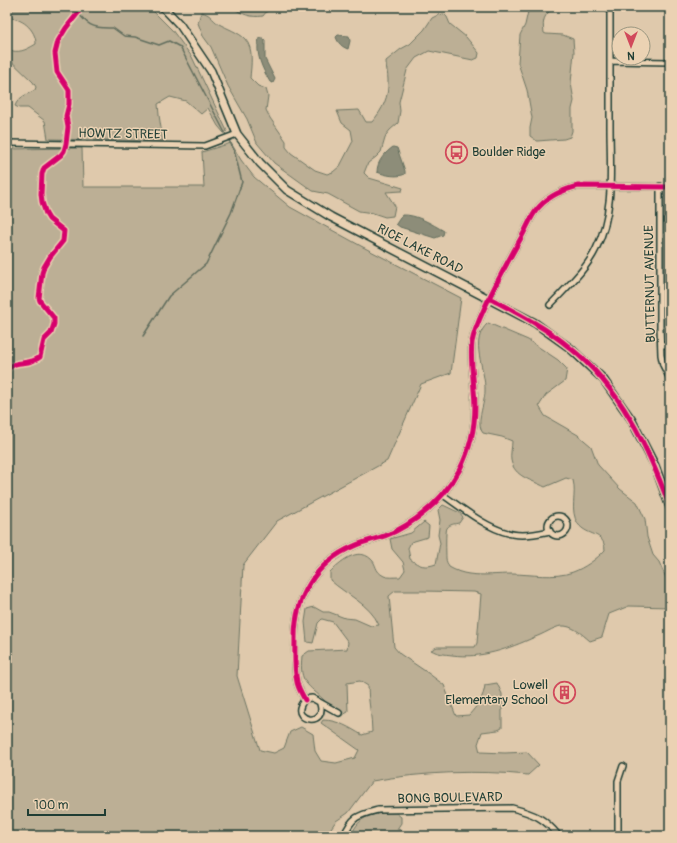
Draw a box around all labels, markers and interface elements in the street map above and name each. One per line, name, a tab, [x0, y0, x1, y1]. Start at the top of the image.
north arrow	[611, 26, 651, 66]
text: N	[627, 49, 635, 62]
street label: HOWTZ STREET	[78, 125, 168, 143]
bus stop icon: Boulder Ridge	[444, 139, 470, 165]
place label: Boulder Ridge	[472, 144, 546, 160]
street label: RICE LAKE ROAD	[374, 220, 466, 278]
street label: BUTTERNUT AVENUE	[641, 225, 659, 343]
place label: Lowell Elementary School	[445, 677, 548, 708]
building icon: Lowell Elementary School	[551, 679, 577, 705]
street label: BONG BOULEVARD	[397, 789, 503, 807]
scale bar	[28, 791, 105, 817]
text: 100 m	[34, 798, 69, 813]

